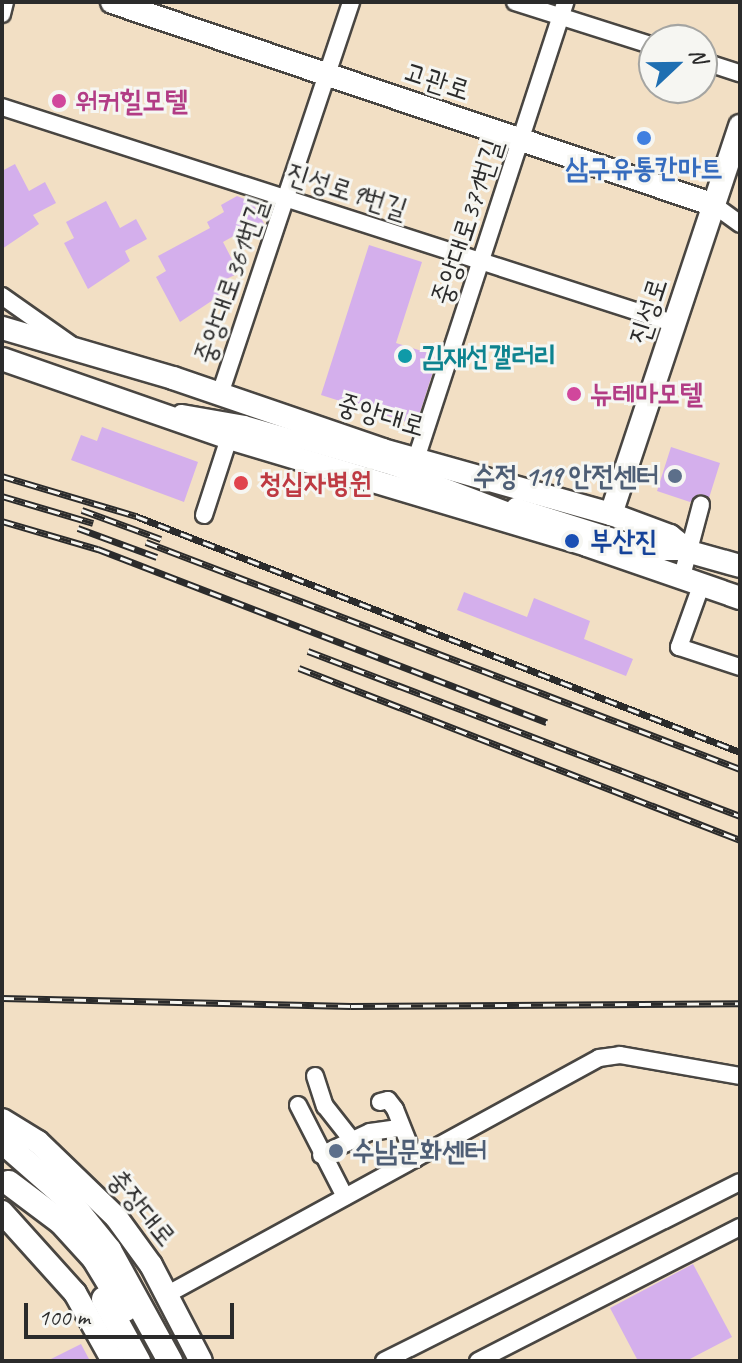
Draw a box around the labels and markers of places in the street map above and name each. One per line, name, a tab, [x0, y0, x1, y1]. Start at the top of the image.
place label: 워커힐모텔	[75, 84, 188, 118]
marker: 워커힐모텔	[50, 92, 68, 110]
marker: 삼구유통칸마트	[635, 129, 653, 147]
place label: 삼구유통칸마트	[565, 151, 723, 185]
place label: 김재선갤러리	[421, 339, 556, 373]
marker: 김재선갤러리	[396, 347, 414, 365]
place label: 뉴테마모텔	[590, 377, 703, 411]
marker: 뉴테마모텔	[565, 385, 583, 403]
place label: 수정 119 안전센터	[473, 459, 659, 493]
place label: 청십자병원	[259, 466, 372, 500]
marker: 수정 119 안전센터	[666, 467, 684, 485]
marker: 청십자병원	[230, 472, 252, 494]
place label: 부산진	[590, 524, 658, 558]
marker: 부산진	[561, 530, 583, 552]
place label: 수남문화센터	[352, 1134, 487, 1168]
marker: 수남문화센터	[327, 1142, 345, 1160]

